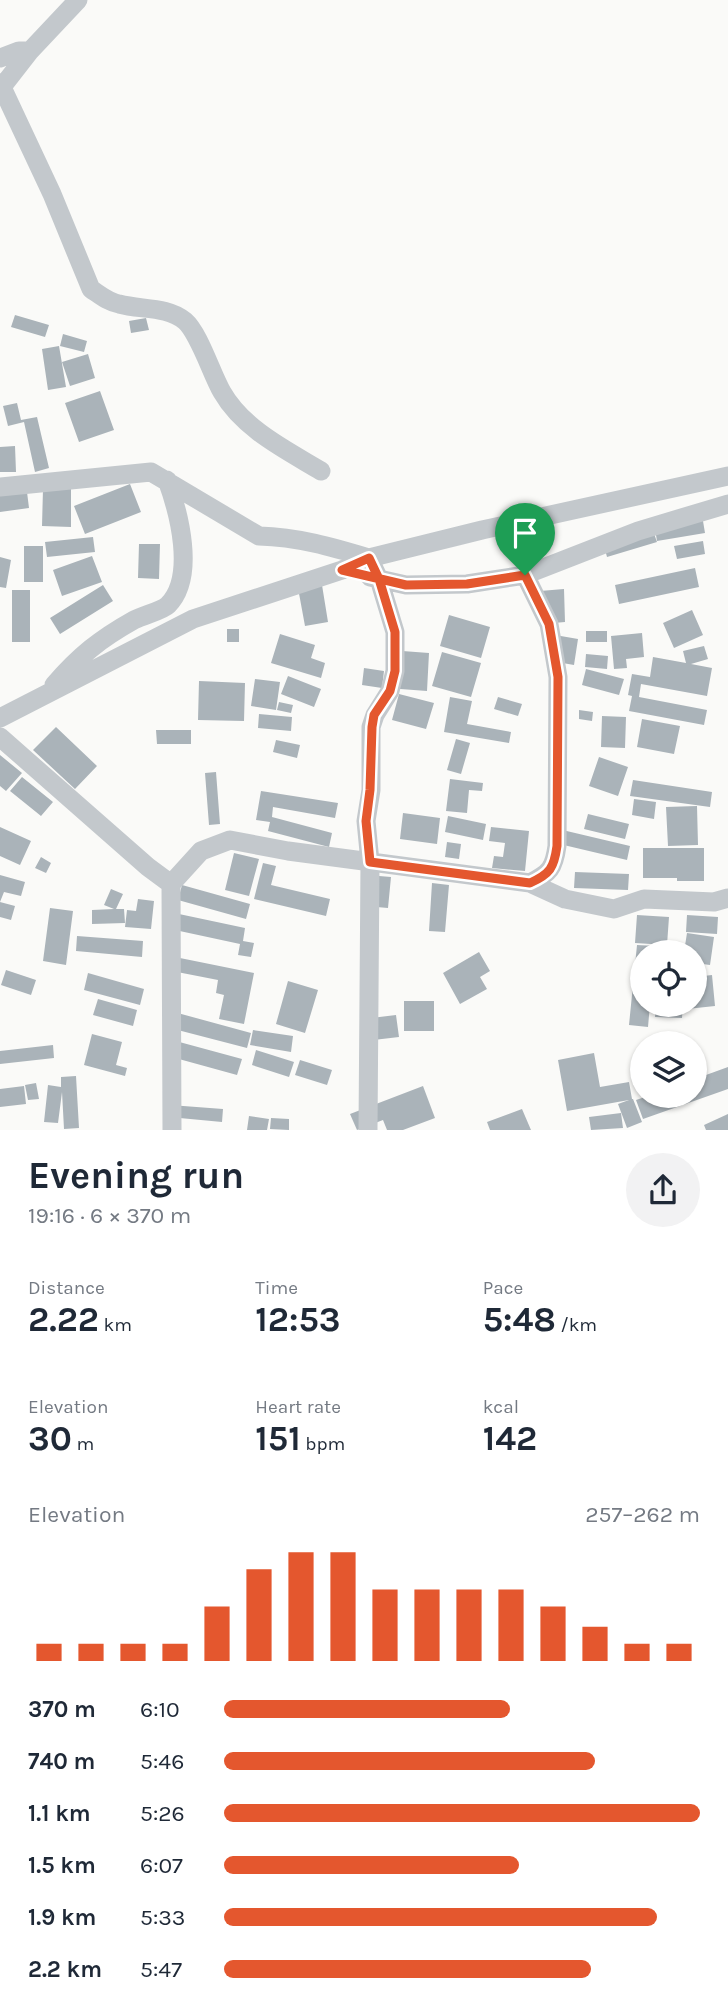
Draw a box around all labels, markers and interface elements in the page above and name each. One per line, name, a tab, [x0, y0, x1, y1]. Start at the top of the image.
pin	[495, 503, 555, 575]
icon: arrive	[506, 514, 544, 552]
map controls	[630, 940, 707, 1108]
button: locate	[630, 940, 707, 1017]
button: layers	[630, 1031, 707, 1108]
text: Evening run	[28, 1153, 244, 1198]
button: share	[626, 1153, 700, 1227]
text: 19:16 · 6 × 370 m	[28, 1202, 191, 1229]
text: Distance	[28, 1277, 105, 1299]
text: Time	[255, 1277, 298, 1299]
text: Pace	[483, 1277, 523, 1299]
text: 2.22	[28, 1299, 99, 1340]
text: 12:53	[255, 1299, 341, 1340]
text: 5:48	[483, 1299, 556, 1340]
text: km	[99, 1314, 132, 1336]
text: /km	[556, 1314, 597, 1336]
text: Elevation	[28, 1396, 108, 1418]
text: Heart rate	[255, 1396, 341, 1418]
text: kcal	[483, 1396, 519, 1418]
text: 30	[28, 1418, 72, 1459]
text: 151	[255, 1418, 301, 1459]
text: 142	[483, 1418, 537, 1459]
text: m	[72, 1433, 94, 1455]
text: bpm	[301, 1433, 345, 1455]
text: Elevation	[28, 1501, 125, 1528]
text: 257–262 m	[585, 1501, 700, 1528]
text: 370 m	[28, 1696, 96, 1723]
text: 6:10	[140, 1696, 180, 1723]
text: 740 m	[28, 1748, 95, 1775]
text: 5:46	[140, 1748, 184, 1775]
text: 1.1 km	[28, 1800, 91, 1827]
text: 5:26	[140, 1800, 185, 1827]
text: 1.5 km	[28, 1852, 96, 1879]
text: 6:07	[140, 1852, 183, 1879]
text: 1.9 km	[28, 1904, 96, 1931]
text: 5:33	[140, 1904, 185, 1931]
text: 2.2 km	[28, 1956, 102, 1983]
text: 5:47	[140, 1956, 182, 1983]

